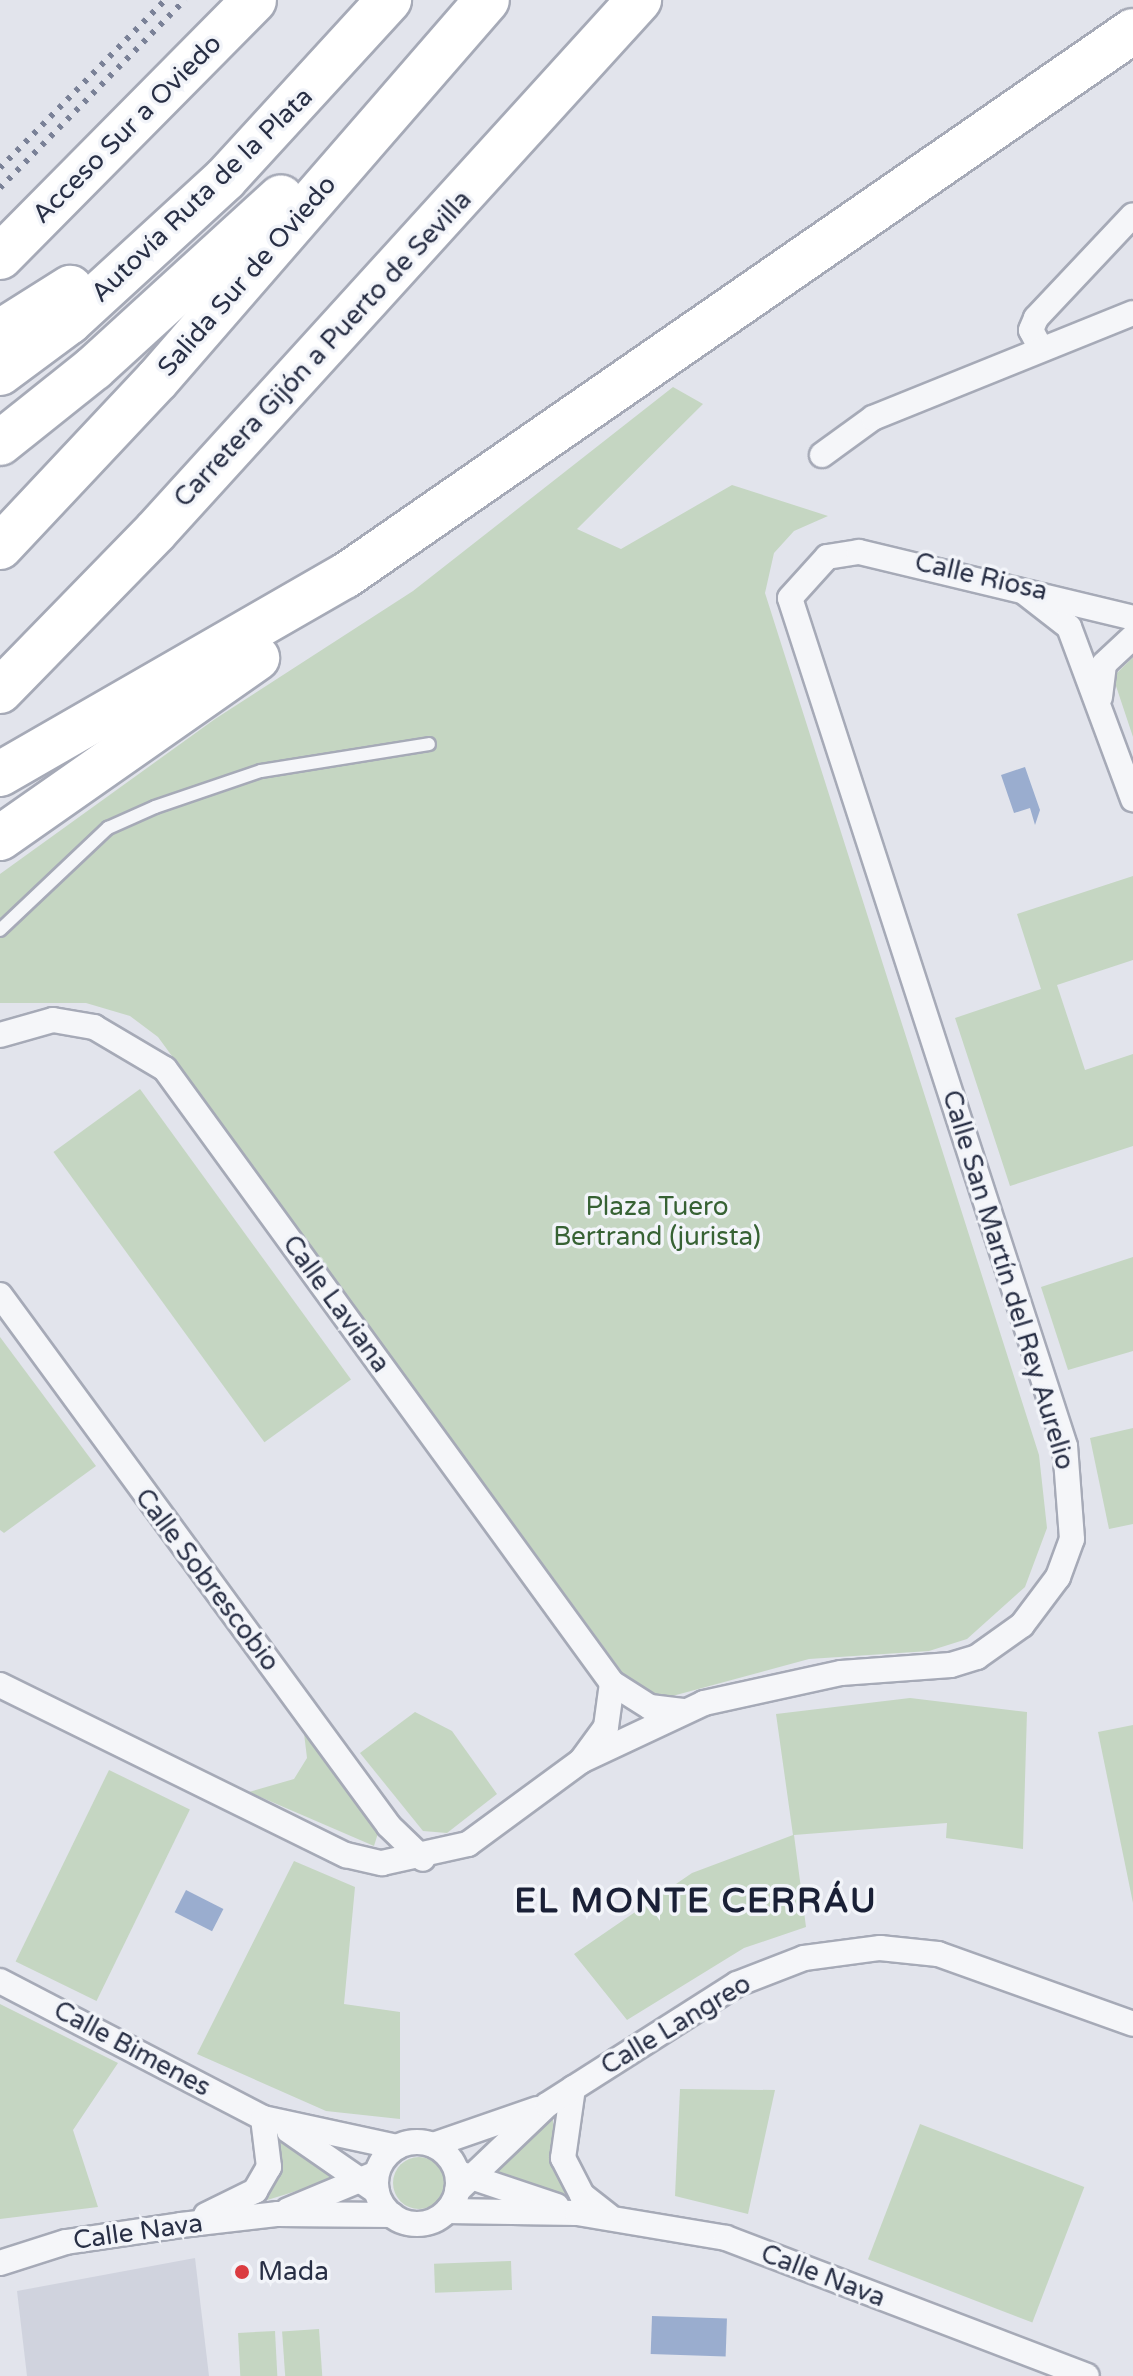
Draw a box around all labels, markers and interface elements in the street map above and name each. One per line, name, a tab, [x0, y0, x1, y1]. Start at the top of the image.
street label: Acceso Sur a Oviedo	[26, 28, 228, 230]
street label: Autovía Ruta de la Plata	[85, 81, 319, 309]
street label: Salida Sur de Oviedo	[151, 169, 343, 383]
street label: Carretera Gijón a Puerto de Sevilla	[168, 184, 478, 514]
street label: Calle Riosa	[912, 547, 1050, 607]
street label: Calle San Martín del Rey Aurelio	[935, 1087, 1081, 1473]
park label: Plaza Tuero Bertrand (jurista)	[553, 1191, 761, 1252]
street label: Calle Laviana	[276, 1229, 396, 1379]
street label: Calle Sobrescobio	[128, 1483, 286, 1677]
district label: EL MONTE CERRÁU	[514, 1882, 878, 1922]
street label: Calle Langreo	[596, 1968, 756, 2082]
street label: Calle Bimenes	[48, 1995, 216, 2103]
street label: Calle Nava	[71, 2207, 205, 2257]
street label: Calle Nava	[756, 2238, 890, 2314]
place label: Mada	[258, 2256, 329, 2288]
marker: Mada	[233, 2263, 251, 2281]

